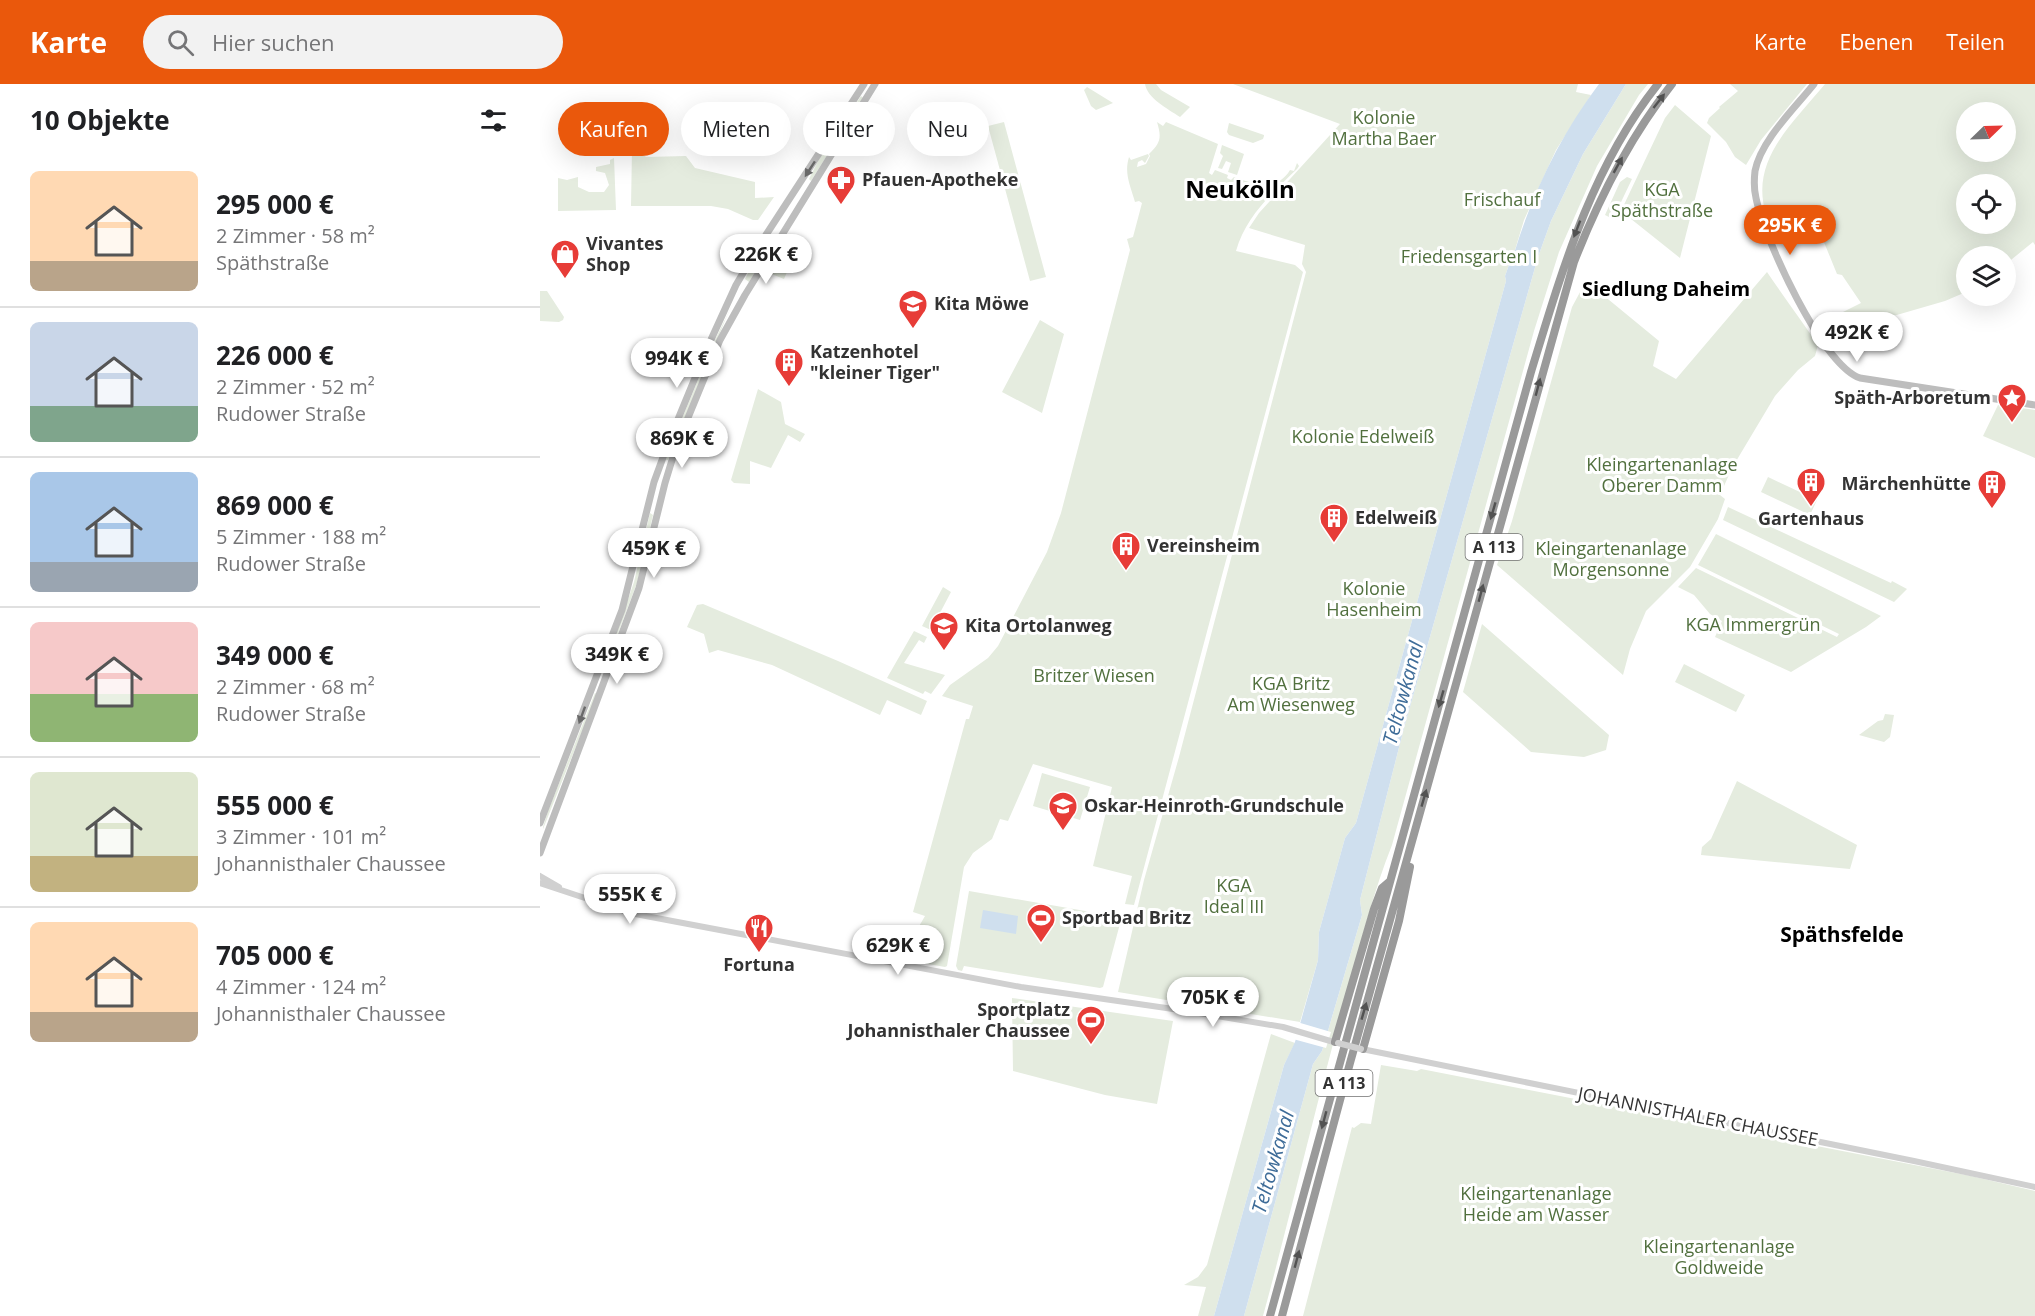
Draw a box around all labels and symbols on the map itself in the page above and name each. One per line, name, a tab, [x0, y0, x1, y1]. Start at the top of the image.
one-way arrow	[1652, 93, 1665, 109]
north arrow	[1956, 102, 2016, 162]
park label: Kolonie Martha Baer	[1332, 105, 1437, 150]
one-way arrow	[1613, 156, 1623, 173]
one-way arrow	[804, 160, 816, 176]
pharmacy icon: Pfauen-Apotheke	[825, 164, 857, 206]
place label: Pfauen-Apotheke	[862, 167, 1018, 191]
district label: Neukölln	[1185, 172, 1295, 205]
park label: KGA Späthstraße	[1611, 177, 1713, 222]
park label: Frischauf	[1464, 187, 1541, 211]
pin: 295K €	[1741, 205, 1839, 256]
one-way arrow	[1572, 220, 1581, 238]
place label: Vivantes Shop	[586, 231, 664, 276]
pin: 226K €	[717, 234, 815, 285]
shop icon: Vivantes Shop	[549, 238, 581, 280]
park label: Friedensgarten I	[1401, 244, 1537, 268]
district label: Siedlung Daheim	[1582, 275, 1750, 302]
school or university icon: Kita Möwe	[897, 288, 929, 330]
place label: Kita Möwe	[934, 291, 1029, 315]
pin: 492K €	[1808, 312, 1906, 363]
pin: 994K €	[628, 338, 726, 389]
place label: Katzenhotel "kleiner Tiger"	[810, 339, 940, 384]
building icon: Katzenhotel "kleiner Tiger"	[773, 346, 805, 388]
one-way arrow	[1534, 378, 1543, 396]
place icon: Späth-Arboretum	[1996, 382, 2028, 424]
place label: Späth-Arboretum	[1834, 385, 1991, 409]
pin: 869K €	[633, 418, 731, 469]
park label: Kolonie Edelweiß	[1291, 424, 1435, 448]
park label: Kleingartenanlage Oberer Damm	[1586, 452, 1738, 497]
building icon: Gartenhaus	[1795, 466, 1827, 508]
building icon: Märchenhütte	[1976, 468, 2008, 510]
place label: Märchenhütte	[1842, 471, 1971, 495]
building icon: Edelweiß	[1318, 502, 1350, 544]
one-way arrow	[1488, 502, 1497, 520]
place label: Edelweiß	[1355, 505, 1437, 529]
place label: Gartenhaus	[1758, 506, 1864, 530]
pin: 459K €	[605, 528, 703, 579]
building icon: Vereinsheim	[1110, 530, 1142, 572]
place label: Vereinsheim	[1147, 533, 1260, 557]
road number: A 113	[1466, 534, 1522, 560]
park label: Kleingartenanlage Morgensonne	[1535, 536, 1687, 581]
park label: Kolonie Hasenheim	[1326, 576, 1422, 621]
one-way arrow	[1477, 584, 1486, 602]
school or university icon: Kita Ortolanweg	[928, 610, 960, 652]
park label: KGA Immergrün	[1685, 612, 1821, 636]
place label: Kita Ortolanweg	[965, 613, 1112, 637]
pin: 349K €	[568, 634, 666, 685]
water label: Teltowkanal	[1376, 637, 1430, 748]
park label: Britzer Wiesen	[1033, 663, 1155, 687]
park label: KGA Britz Am Wiesenweg	[1227, 671, 1355, 716]
one-way arrow	[1436, 690, 1445, 708]
one-way arrow	[576, 706, 586, 724]
one-way arrow	[1420, 788, 1429, 806]
school or university icon: Oskar-Heinroth-Grundschule	[1047, 790, 1079, 832]
place label: Oskar-Heinroth-Grundschule	[1084, 793, 1344, 817]
park label: KGA Ideal III	[1204, 873, 1264, 918]
pin: 555K €	[581, 874, 679, 925]
sports icon: Sportbad Britz	[1025, 902, 1057, 944]
place label: Sportbad Britz	[1062, 905, 1191, 929]
restaurant icon: Fortuna	[743, 912, 775, 954]
district label: Späthsfelde	[1780, 920, 1904, 948]
pin: 629K €	[849, 925, 947, 976]
place label: Fortuna	[723, 952, 795, 976]
pin: 705K €	[1164, 977, 1262, 1028]
place label: Sportplatz Johannisthaler Chaussee	[845, 997, 1070, 1042]
one-way arrow	[1360, 1001, 1369, 1019]
sports icon: Sportplatz Johannisthaler Chaussee	[1075, 1004, 1107, 1046]
road number: A 113	[1316, 1070, 1372, 1096]
street label: JOHANNISTHALER CHAUSSEE	[1574, 1081, 1820, 1151]
water label: Teltowkanal	[1245, 1106, 1300, 1217]
one-way arrow	[1319, 1111, 1328, 1129]
park label: Kleingartenanlage Heide am Wasser	[1460, 1181, 1612, 1226]
park label: Kleingartenanlage Goldweide	[1643, 1234, 1795, 1279]
one-way arrow	[1292, 1250, 1302, 1269]

